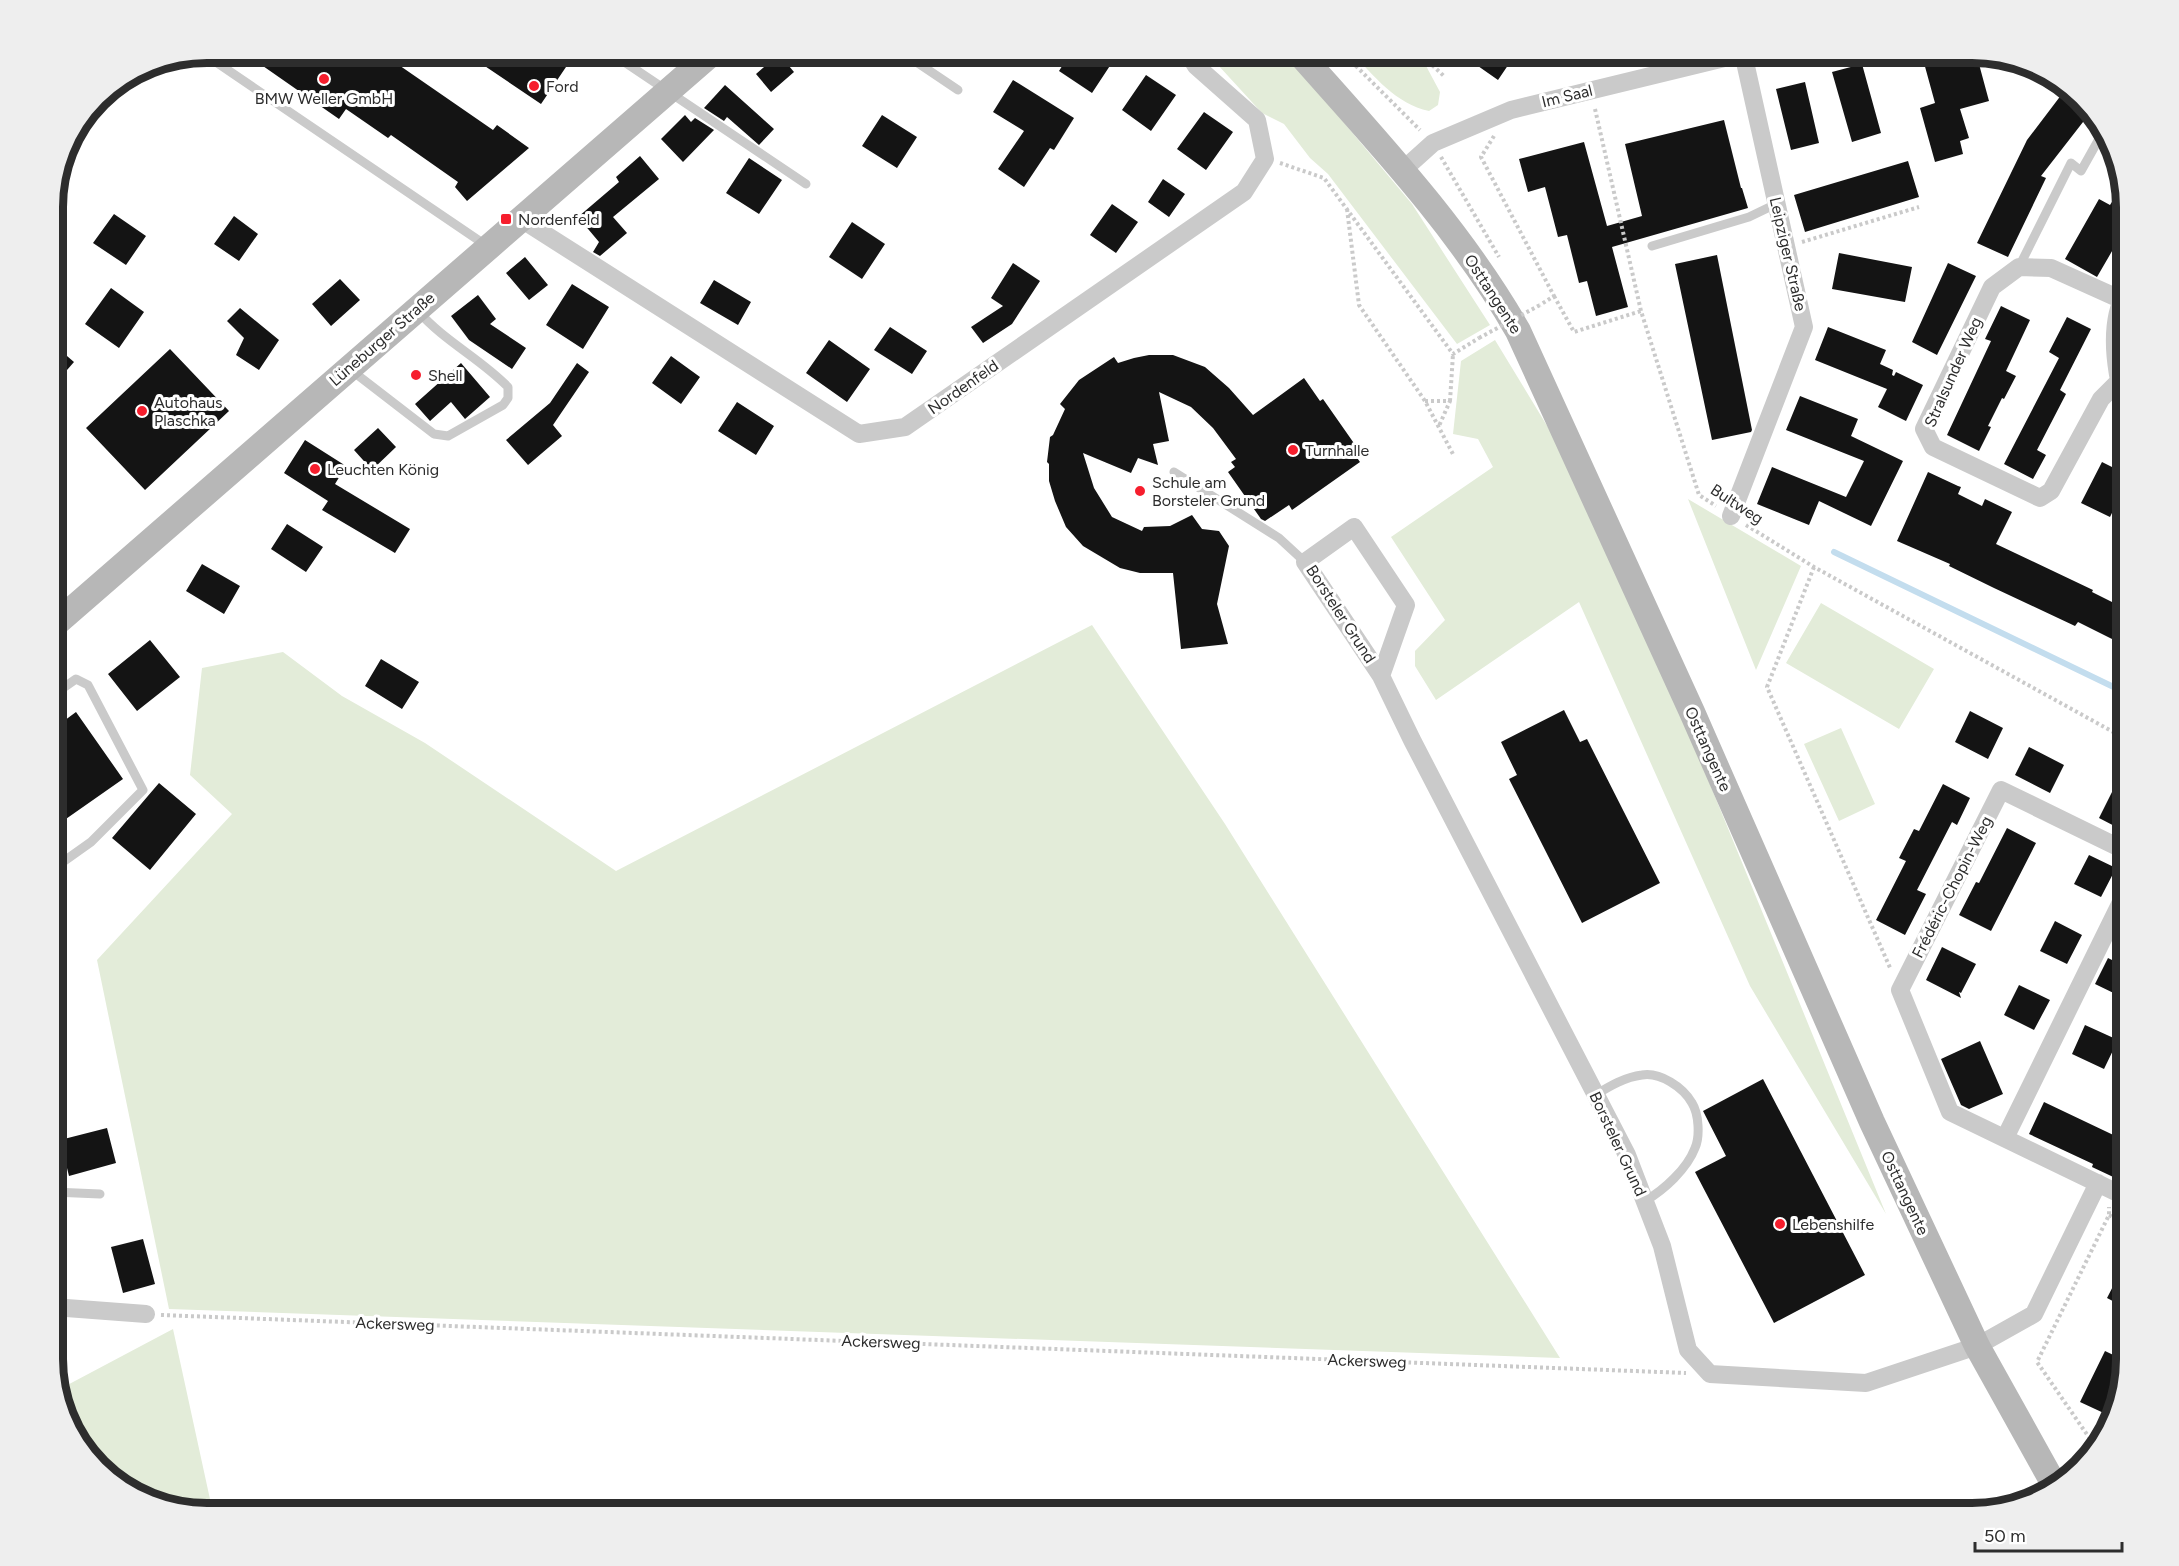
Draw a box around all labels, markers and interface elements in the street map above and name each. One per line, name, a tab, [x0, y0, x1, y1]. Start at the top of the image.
marker: BMW Weller GmbH	[317, 72, 331, 86]
place label: Ford	[546, 77, 579, 96]
marker: Ford	[527, 79, 541, 93]
street label: Im Saal	[1540, 81, 1594, 111]
place label: BMW Weller GmbH	[255, 89, 393, 108]
street label: Leipziger Straße	[1766, 195, 1810, 313]
place label: Nordenfeld	[518, 210, 600, 229]
marker: Nordenfeld	[499, 212, 513, 226]
street label: Osttangente	[1460, 251, 1526, 337]
street label: Lüneburger Straße	[325, 288, 439, 390]
street label: Stralsunder Weg	[1920, 314, 1986, 430]
street label: Nordenfeld	[924, 356, 1002, 418]
place label: Shell	[428, 366, 463, 385]
marker: Shell	[409, 368, 423, 382]
place label: Autohaus Plaschka	[154, 393, 223, 430]
marker: Autohaus Plaschka	[135, 404, 149, 418]
place label: Turnhalle	[1305, 441, 1369, 460]
marker: Turnhalle	[1286, 443, 1300, 457]
place label: Leuchten König	[327, 460, 439, 479]
marker: Leuchten König	[308, 462, 322, 476]
place label: Schule am Borsteler Grund	[1152, 473, 1265, 510]
street label: Bultweg	[1707, 480, 1767, 528]
marker: Schule am Borsteler Grund	[1133, 484, 1147, 498]
street label: Borsteler Grund	[1302, 561, 1380, 667]
street label: Osttangente	[1681, 704, 1735, 795]
street label: Frédéric-Chopin-Weg	[1908, 813, 1996, 961]
street label: Borsteler Grund	[1585, 1089, 1651, 1199]
street label: Osttangente	[1877, 1148, 1933, 1238]
place label: Lebenshilfe	[1792, 1215, 1875, 1234]
marker: Lebenshilfe	[1773, 1217, 1787, 1231]
street label: Ackersweg	[355, 1313, 435, 1335]
street label: Ackersweg	[841, 1331, 921, 1353]
street label: Ackersweg	[1327, 1350, 1407, 1372]
scale bar	[1975, 1515, 2122, 1553]
text: 50 m	[1984, 1525, 2026, 1547]

